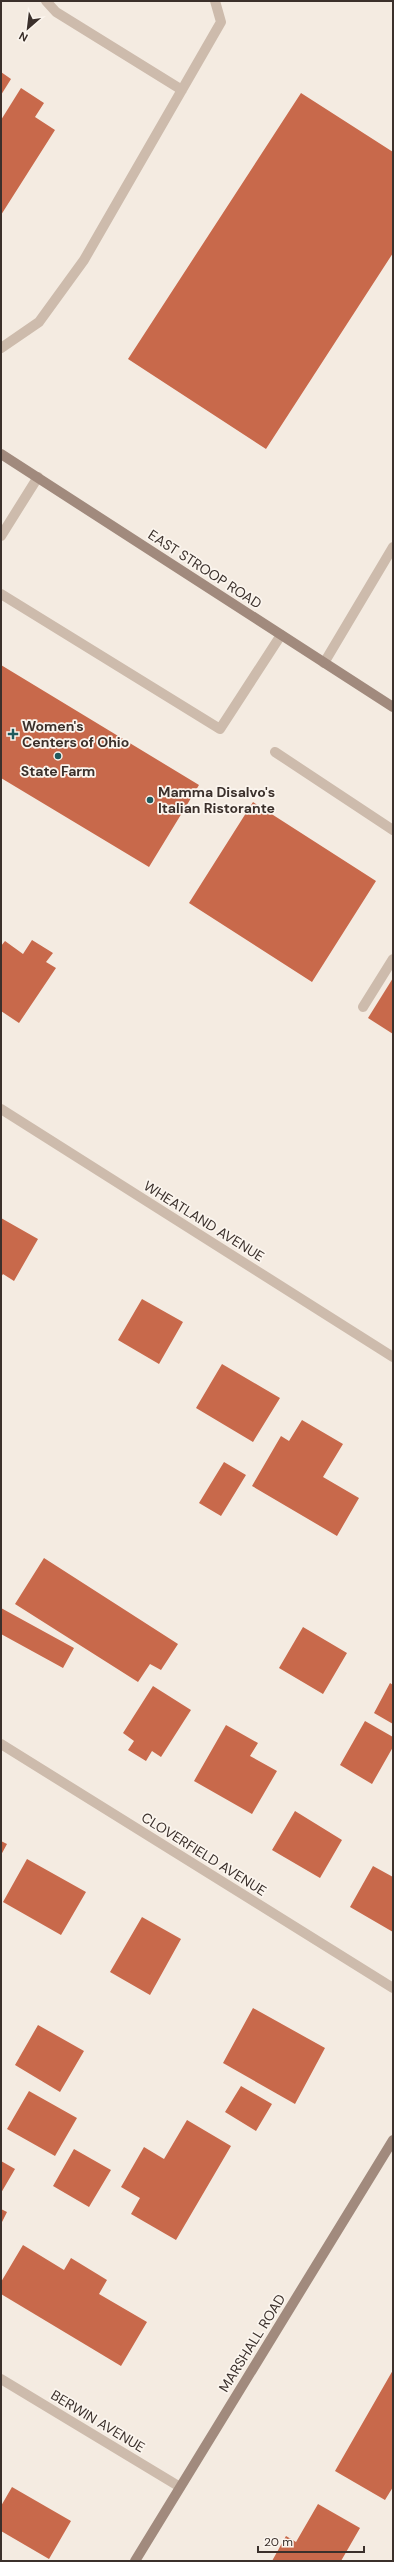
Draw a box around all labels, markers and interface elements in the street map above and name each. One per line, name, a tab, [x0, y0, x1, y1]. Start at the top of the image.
north arrow	[8, 8, 48, 48]
text: N	[16, 29, 30, 45]
street label: EAST STROOP ROAD	[145, 526, 265, 612]
place label: Women's Centers of Ohio	[22, 717, 129, 751]
marker: Women's Centers of Ohio	[7, 728, 19, 740]
marker: State Farm	[53, 751, 63, 761]
place label: State Farm	[21, 762, 95, 780]
place label: Mamma Disalvo's Italian Ristorante	[158, 783, 275, 817]
marker: Mamma Disalvo's Italian Ristorante	[145, 795, 155, 805]
street label: WHEATLAND AVENUE	[140, 1177, 268, 1265]
street label: CLOVERFIELD AVENUE	[138, 1808, 270, 1900]
street label: MARSHALL ROAD	[215, 2291, 289, 2395]
street label: BERWIN AVENUE	[48, 2386, 148, 2456]
scale bar	[258, 2528, 364, 2554]
text: 20 m	[264, 2534, 293, 2550]

